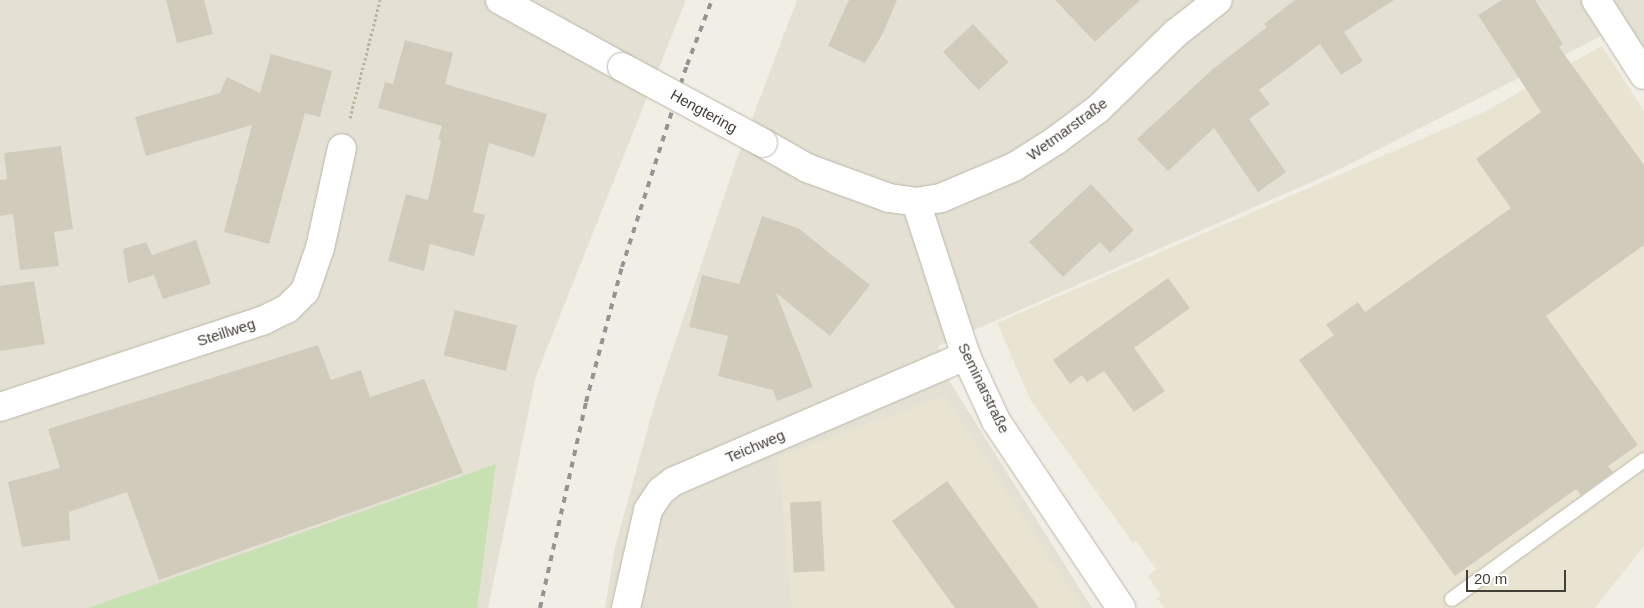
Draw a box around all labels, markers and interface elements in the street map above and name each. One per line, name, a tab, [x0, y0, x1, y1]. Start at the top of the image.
street label: Hengtering	[668, 85, 740, 137]
street label: Wetmarstraße	[1023, 94, 1111, 164]
street label: Steillweg	[195, 314, 257, 350]
street label: Seminarstraße	[954, 340, 1014, 436]
street label: Teichweg	[723, 425, 787, 467]
scale bar	[1469, 560, 1569, 592]
text: 20 m	[1474, 570, 1507, 587]

